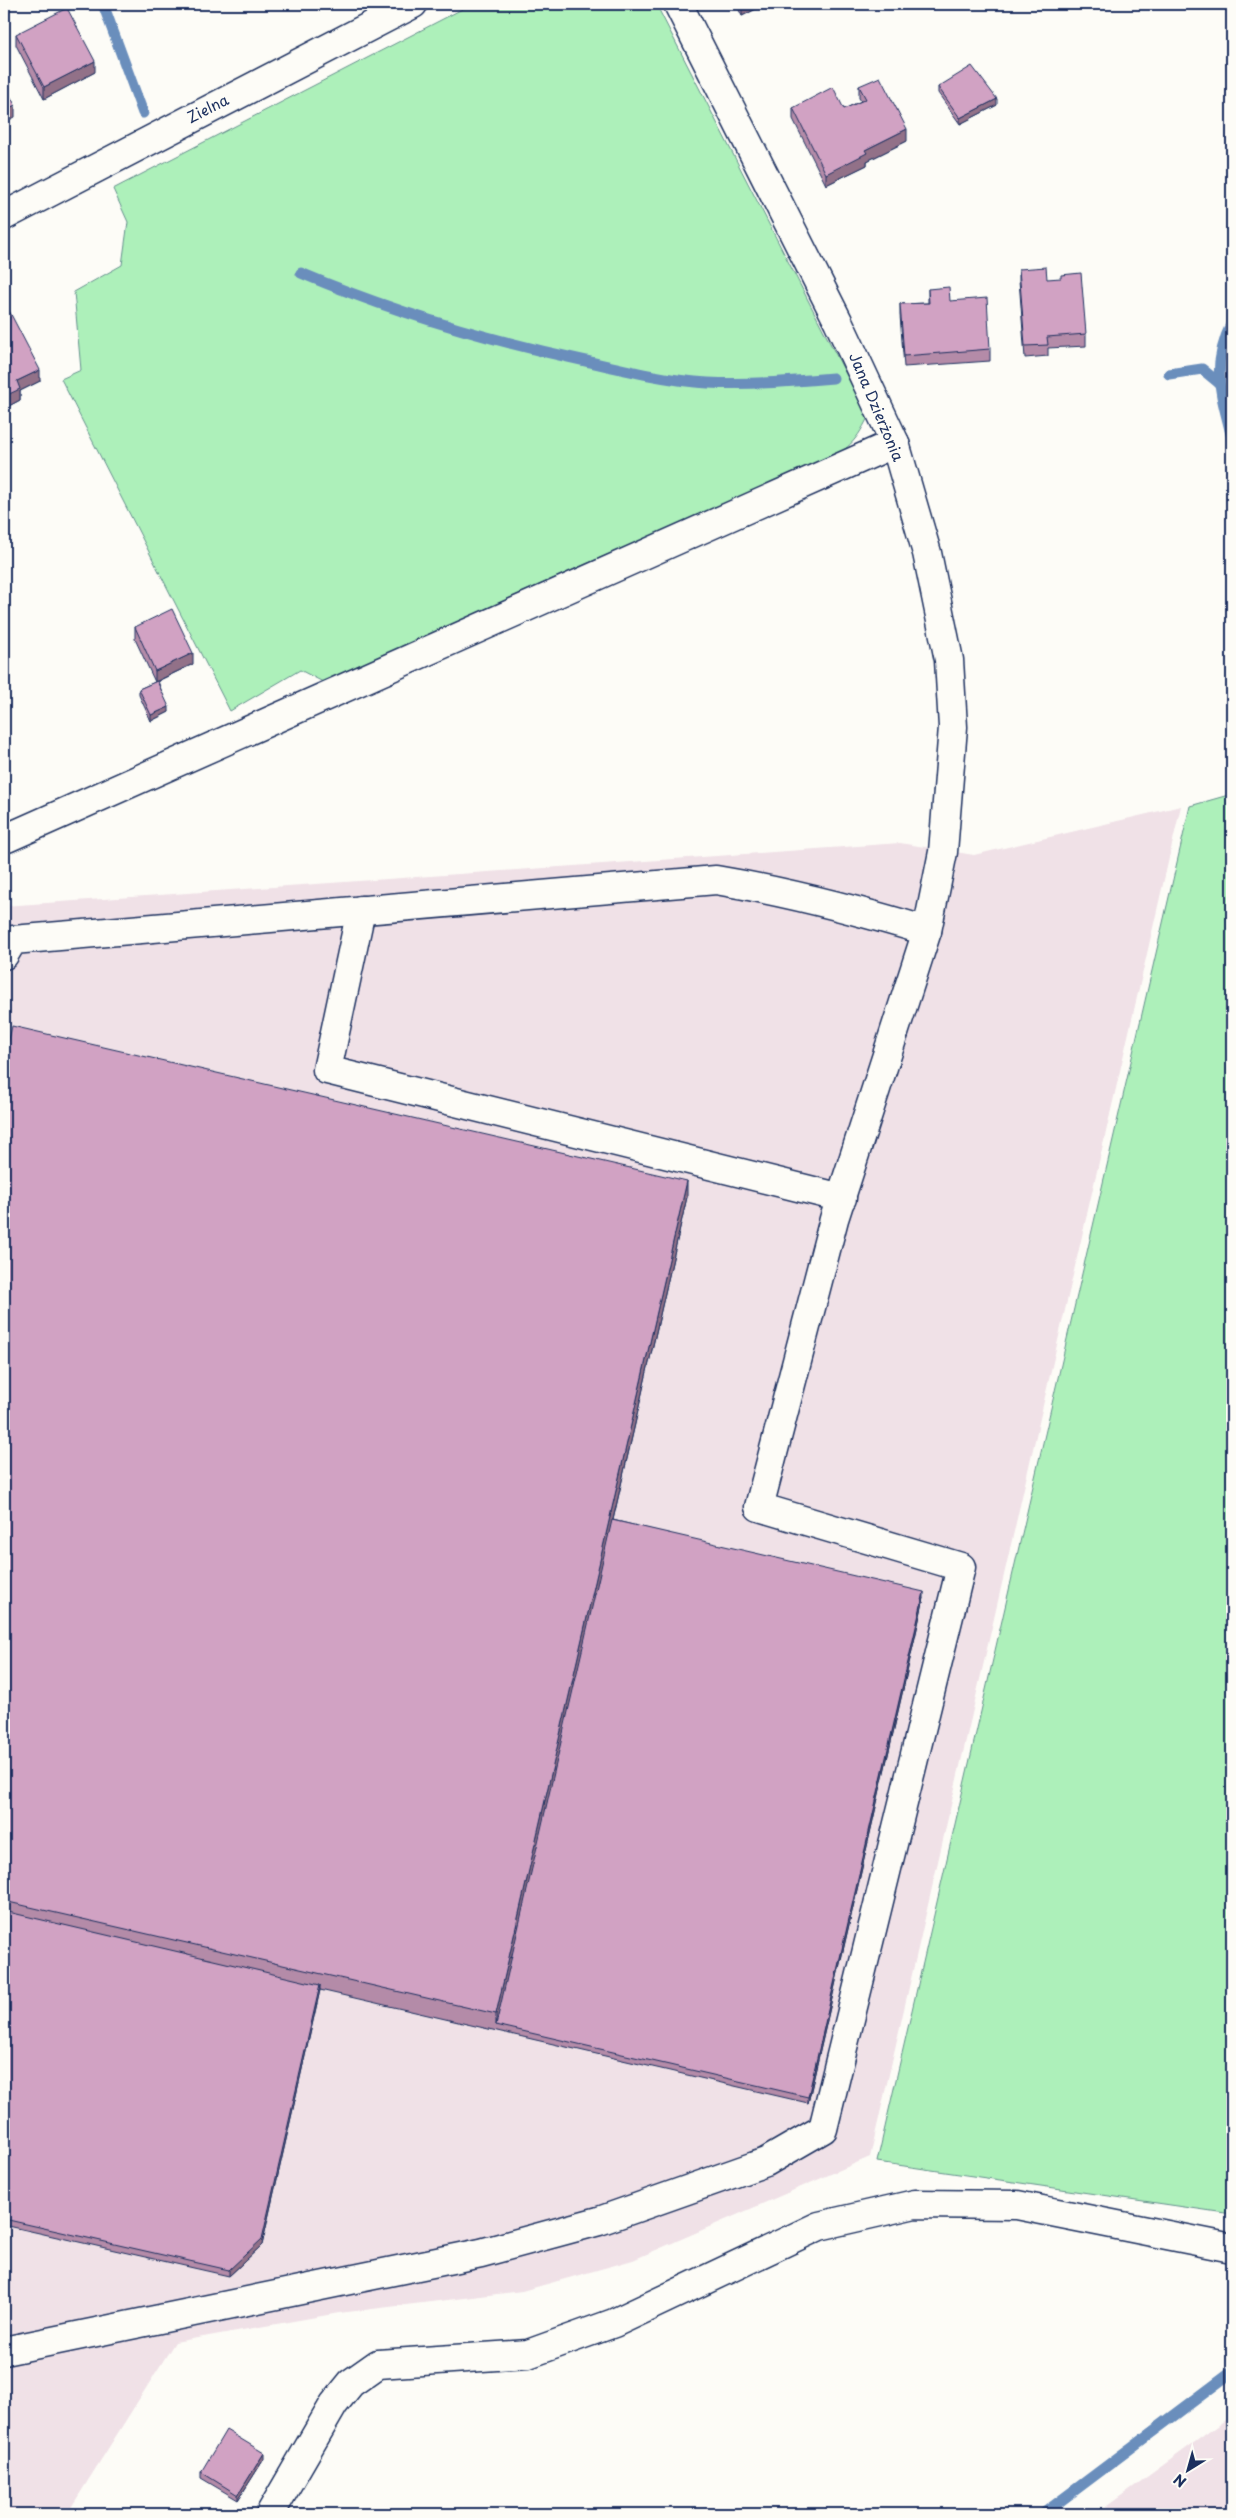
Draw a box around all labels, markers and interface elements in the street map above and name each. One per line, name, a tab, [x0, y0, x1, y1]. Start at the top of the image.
street label: Zielna	[182, 87, 233, 128]
street label: Jana Dzierżonia	[844, 348, 911, 465]
north arrow	[1164, 2446, 1214, 2496]
text: N	[1169, 2469, 1191, 2493]

